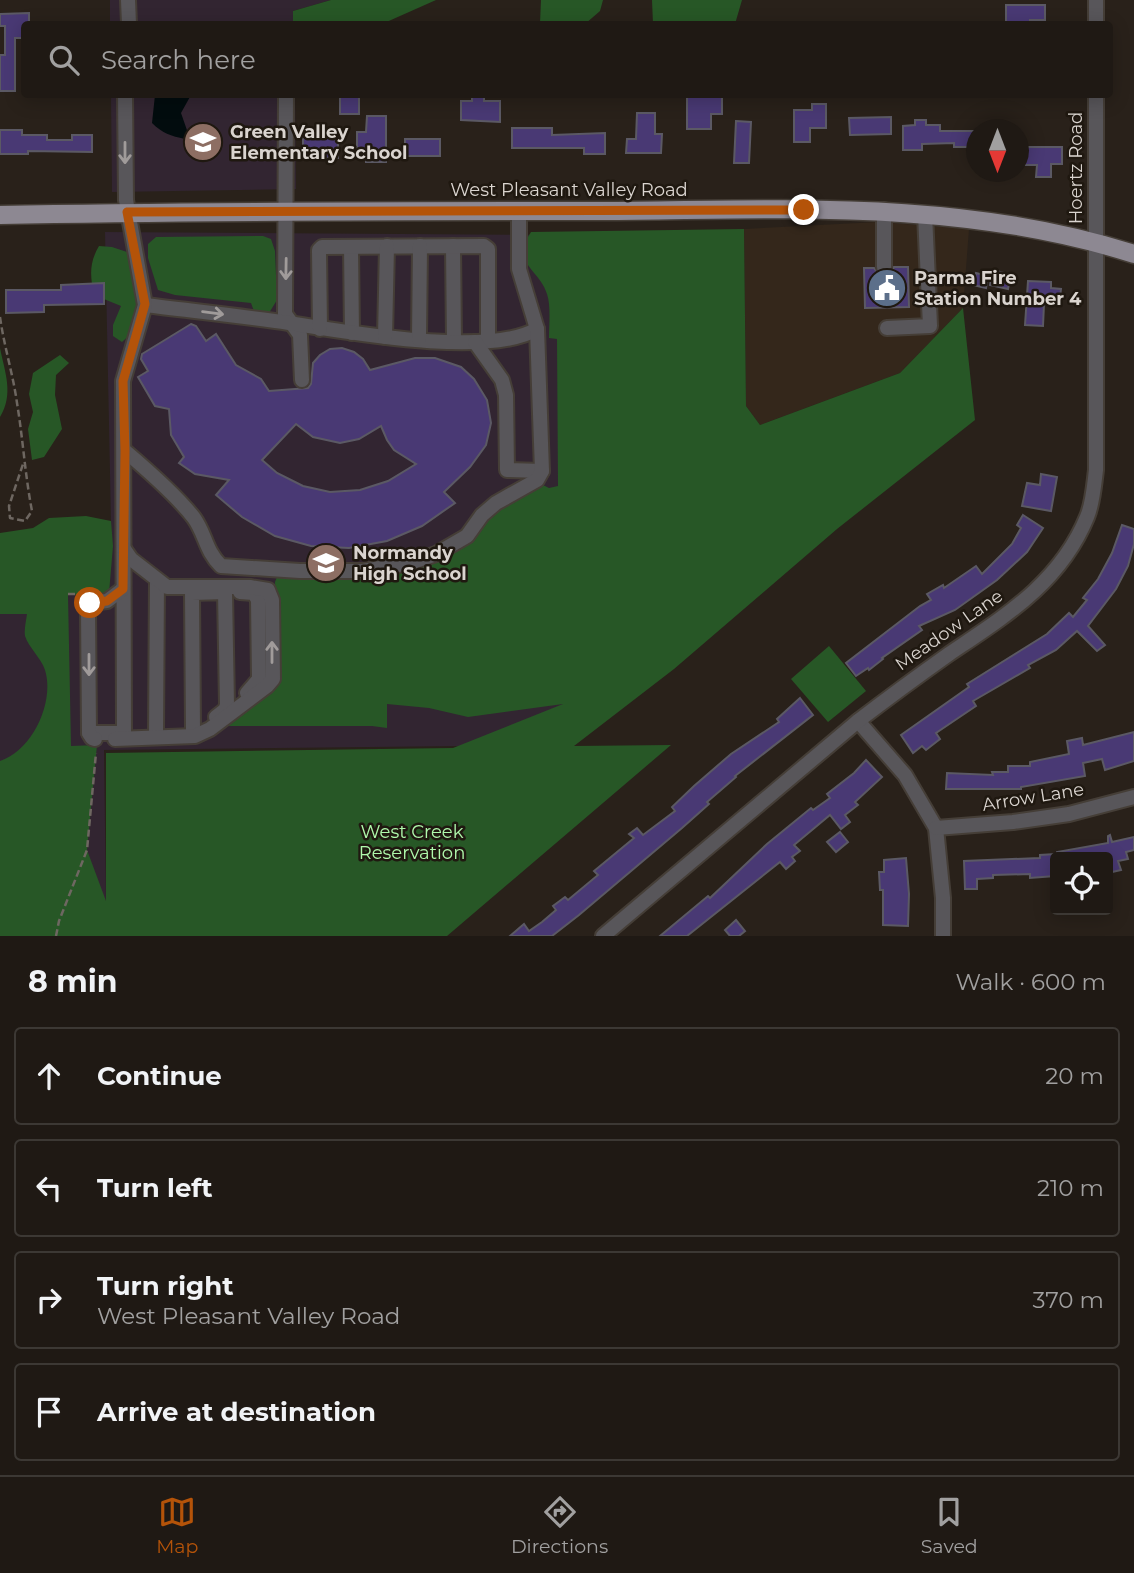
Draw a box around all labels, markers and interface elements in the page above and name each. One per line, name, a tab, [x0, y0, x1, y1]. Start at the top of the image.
search box	[21, 21, 1113, 98]
icon: search	[45, 41, 83, 79]
text: Search here	[101, 44, 256, 76]
street label: Hoertz Road	[1065, 112, 1087, 224]
north arrow	[966, 119, 1029, 182]
school or university icon: Green Valley Elementary School	[182, 121, 224, 163]
place label: Green Valley Elementary School	[230, 121, 407, 164]
one-way arrow	[118, 142, 132, 165]
street label: West Pleasant Valley Road	[450, 179, 688, 201]
route end	[788, 194, 819, 225]
one-way arrow	[279, 257, 293, 280]
public building icon: Parma Fire Station Number 4	[866, 267, 908, 309]
place label: Parma Fire Station Number 4	[914, 267, 1082, 310]
one-way arrow	[201, 307, 224, 320]
school or university icon: Normandy High School	[305, 542, 347, 584]
place label: Normandy High School	[353, 542, 467, 585]
street label: Meadow Lane	[891, 585, 1007, 675]
route start	[74, 587, 105, 618]
one-way arrow	[266, 641, 279, 664]
one-way arrow	[82, 653, 96, 676]
street label: Arrow Lane	[981, 778, 1086, 816]
park label: West Creek Reservation	[359, 821, 465, 864]
map controls	[1050, 852, 1113, 915]
button: locate	[1050, 852, 1113, 915]
text: 8 min	[28, 963, 118, 1000]
text: Walk · 600 m	[955, 968, 1106, 996]
icon: ahead	[30, 1057, 68, 1095]
text: Continue	[97, 1060, 222, 1092]
text: 20 m	[1045, 1062, 1104, 1090]
icon: left	[30, 1169, 68, 1207]
text: Turn left	[97, 1172, 213, 1204]
text: 210 m	[1037, 1174, 1104, 1202]
text: Turn right	[97, 1270, 233, 1302]
icon: right	[30, 1281, 68, 1319]
text: 370 m	[1033, 1286, 1104, 1314]
text: West Pleasant Valley Road	[97, 1302, 400, 1330]
icon: arrive	[30, 1393, 68, 1431]
text: Arrive at destination	[97, 1396, 376, 1428]
tab: Map	[156, 1493, 198, 1558]
tab: Directions	[511, 1493, 608, 1558]
tab: Saved	[921, 1493, 978, 1558]

